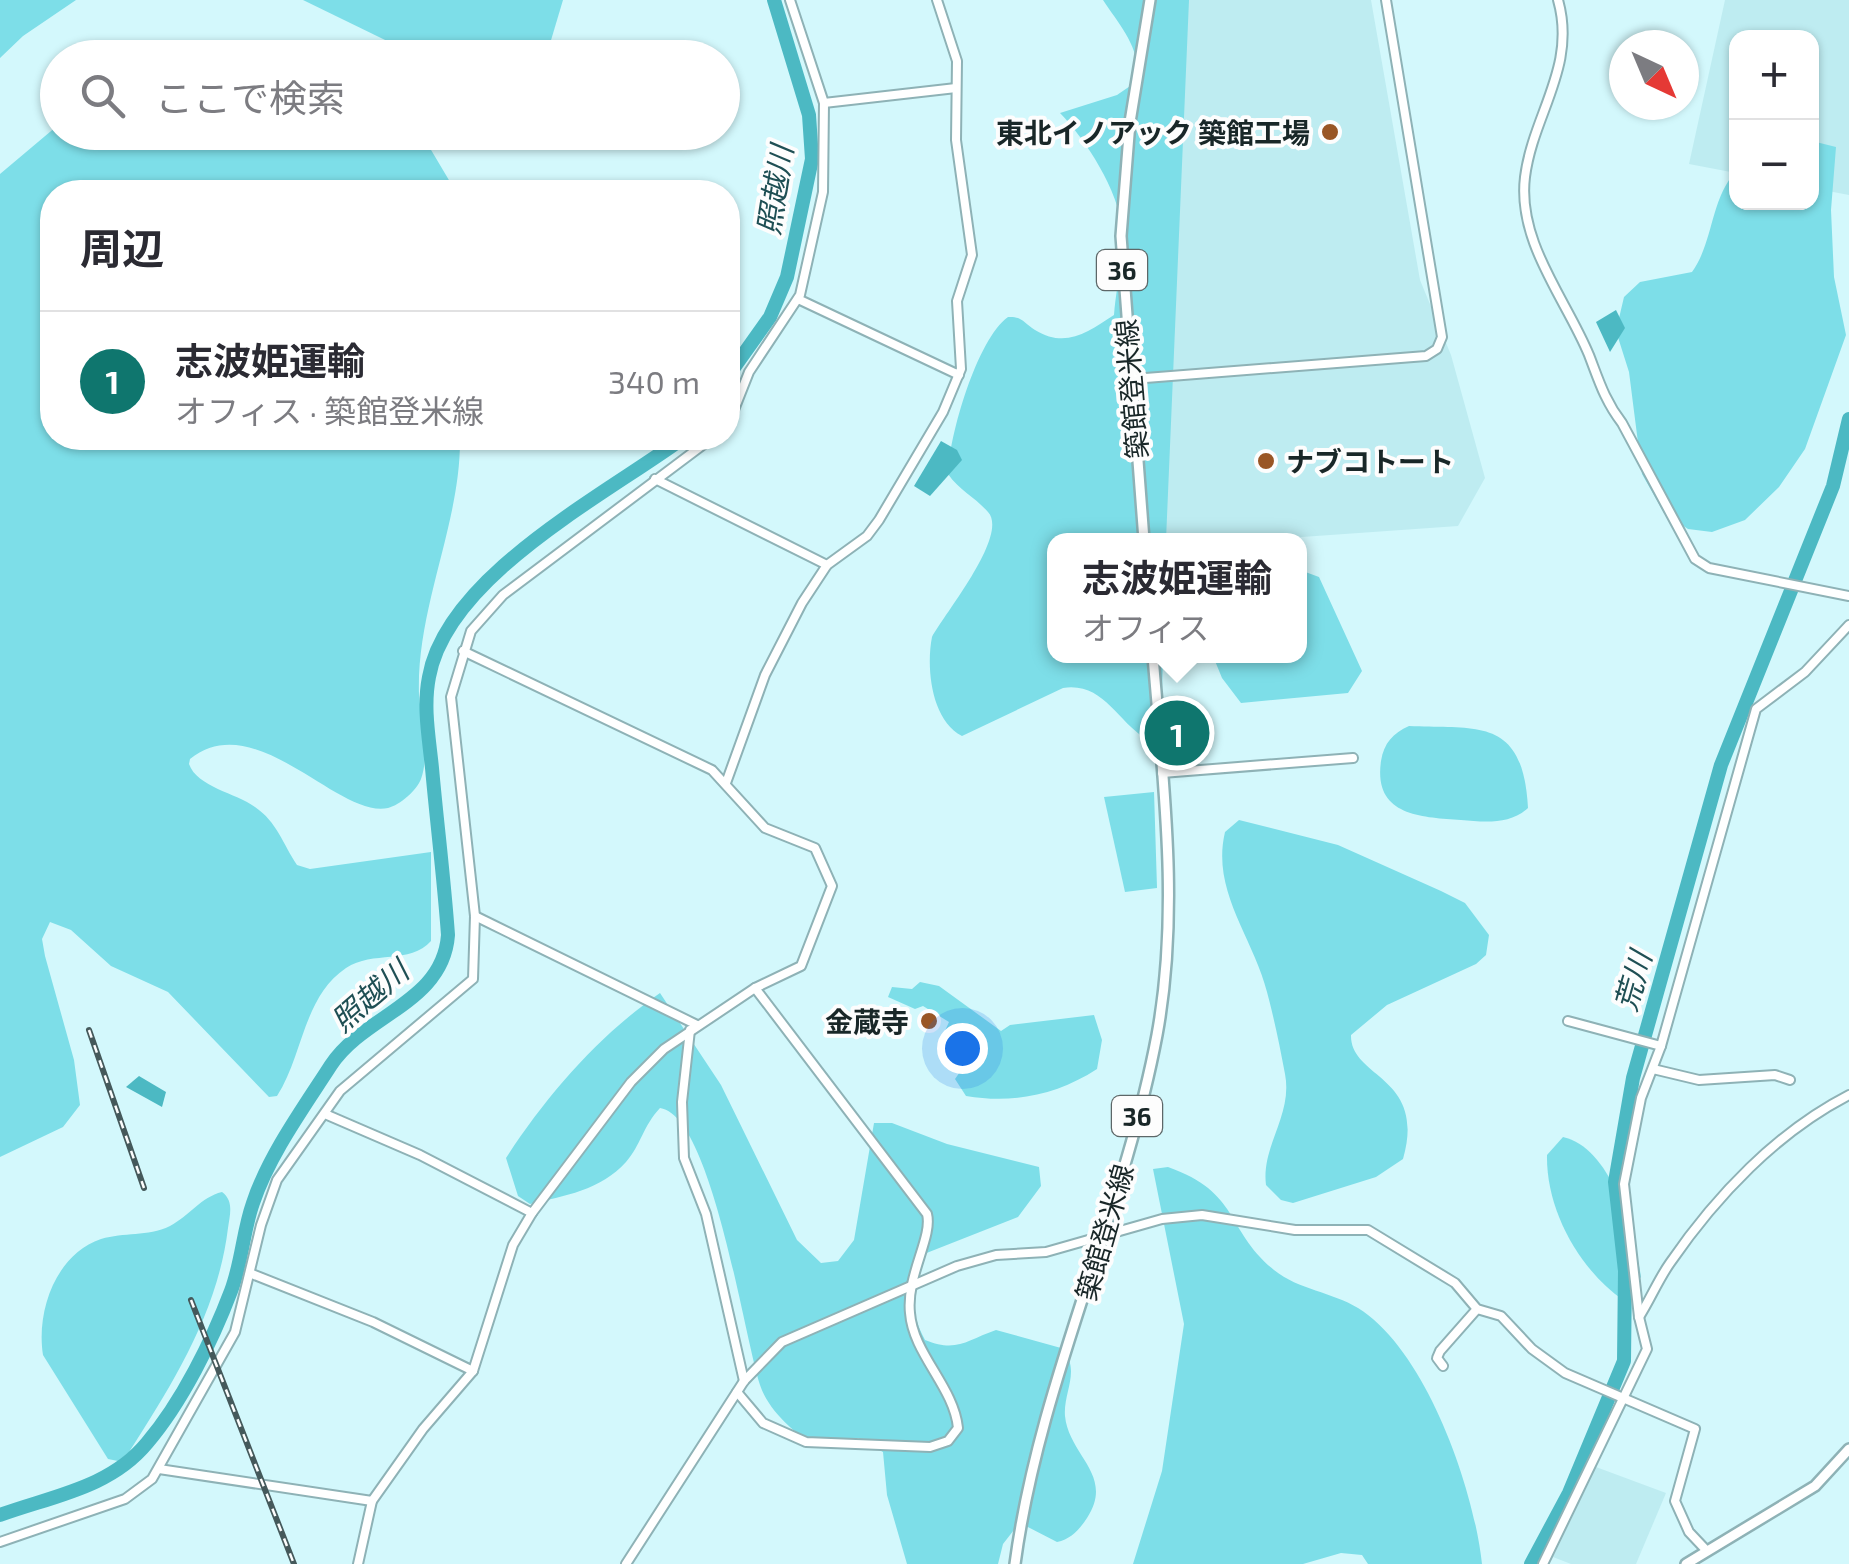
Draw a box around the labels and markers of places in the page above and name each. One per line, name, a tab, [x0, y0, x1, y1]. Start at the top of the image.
place label: 東北イノアック 築館工場	[996, 115, 1310, 149]
marker: 東北イノアック 築館工場	[1319, 121, 1341, 143]
place label: ナブコトート	[1286, 444, 1454, 478]
marker: ナブコトート	[1255, 450, 1277, 472]
pin: 1	[1144, 696, 1210, 770]
place label: 金蔵寺	[825, 1004, 909, 1038]
marker: 金蔵寺	[918, 1010, 940, 1032]

